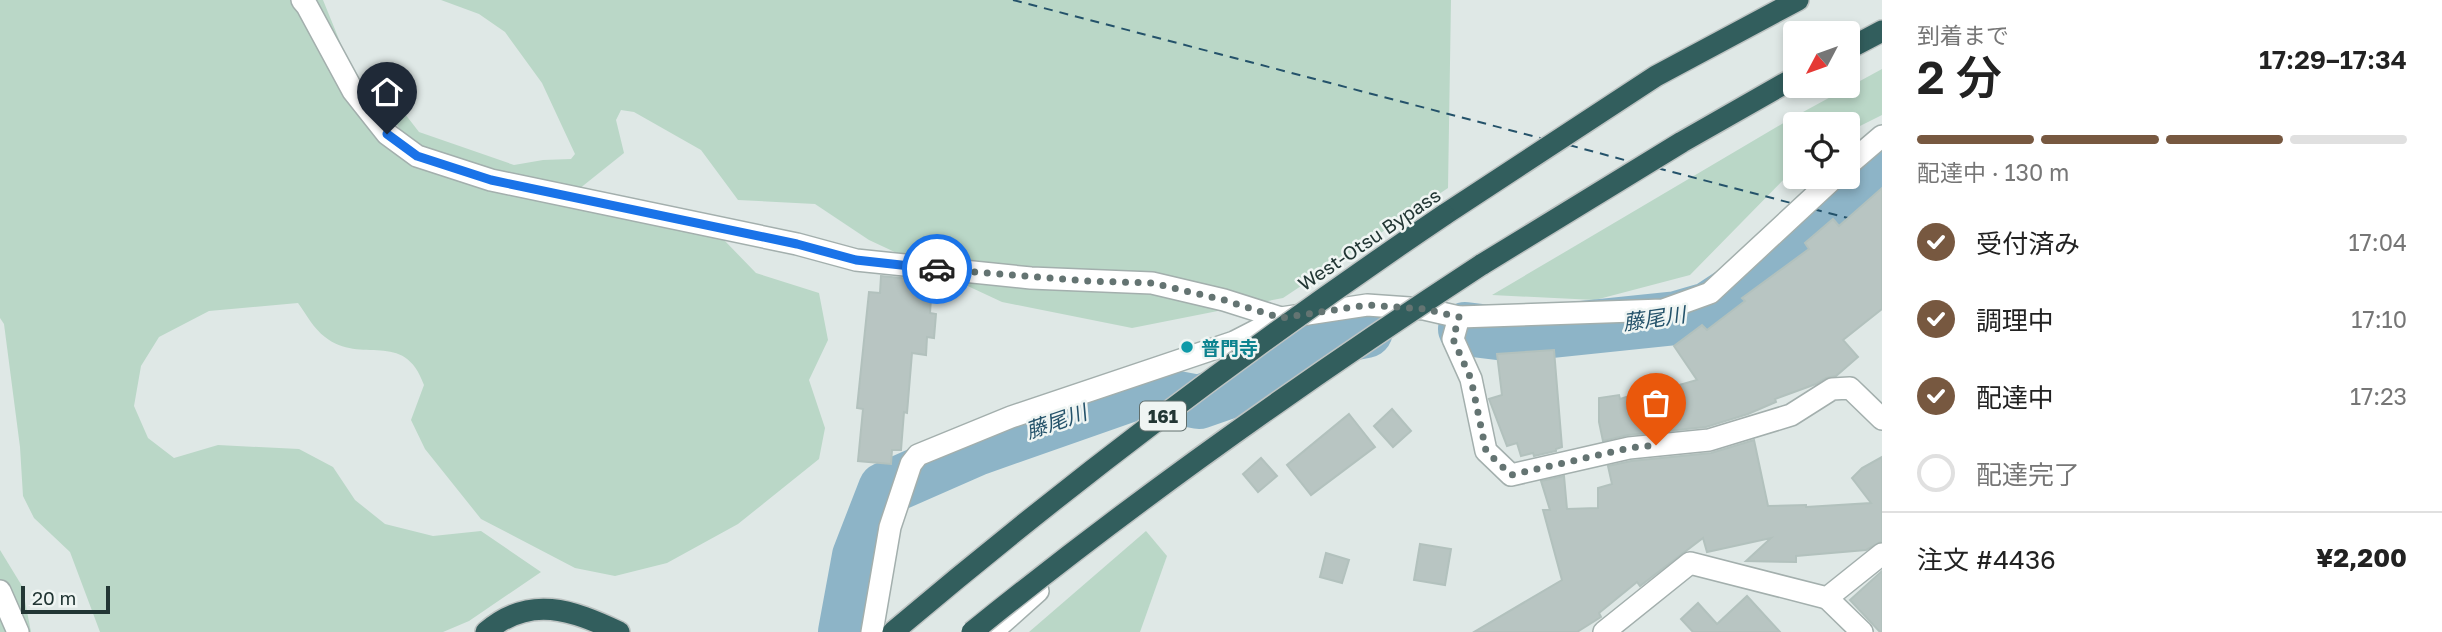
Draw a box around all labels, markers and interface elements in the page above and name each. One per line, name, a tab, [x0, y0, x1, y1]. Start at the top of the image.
north arrow	[1783, 21, 1860, 98]
map controls	[1783, 21, 1860, 189]
text: 到着まで	[1917, 21, 2009, 49]
text: 17:29–17:34	[2259, 44, 2407, 75]
text: 2 分	[1917, 49, 2002, 104]
pin	[357, 62, 417, 134]
icon: home	[368, 73, 406, 111]
button: locate	[1783, 112, 1860, 189]
text: 配達中 · 130 m	[1917, 158, 2069, 186]
street label: West-Otsu Bypass	[1293, 183, 1445, 295]
icon: check	[1917, 223, 1955, 261]
text: 受付済み	[1976, 228, 2080, 259]
text: 17:04	[2348, 228, 2407, 256]
courier	[902, 234, 972, 304]
icon: car	[918, 250, 956, 288]
water label: 藤尾川	[1621, 300, 1689, 335]
icon: check	[1917, 300, 1955, 338]
text: 調理中	[1976, 305, 2054, 336]
text: 17:10	[2351, 305, 2407, 333]
place label: 普門寺	[1201, 336, 1258, 359]
marker: 普門寺	[1179, 339, 1195, 355]
pin	[1626, 373, 1686, 445]
icon: check	[1917, 377, 1955, 415]
text: 配達中	[1976, 382, 2054, 413]
text: 17:23	[2350, 382, 2407, 410]
icon: bag	[1637, 384, 1675, 422]
water label: 藤尾川	[1022, 398, 1092, 444]
road number: 161	[1140, 402, 1186, 430]
text: 配達完了	[1976, 459, 2080, 490]
text: ¥2,200	[2316, 542, 2407, 573]
text: 注文 #4436	[1917, 544, 2056, 575]
scale bar	[21, 583, 110, 615]
text: 20 m	[32, 586, 76, 609]

